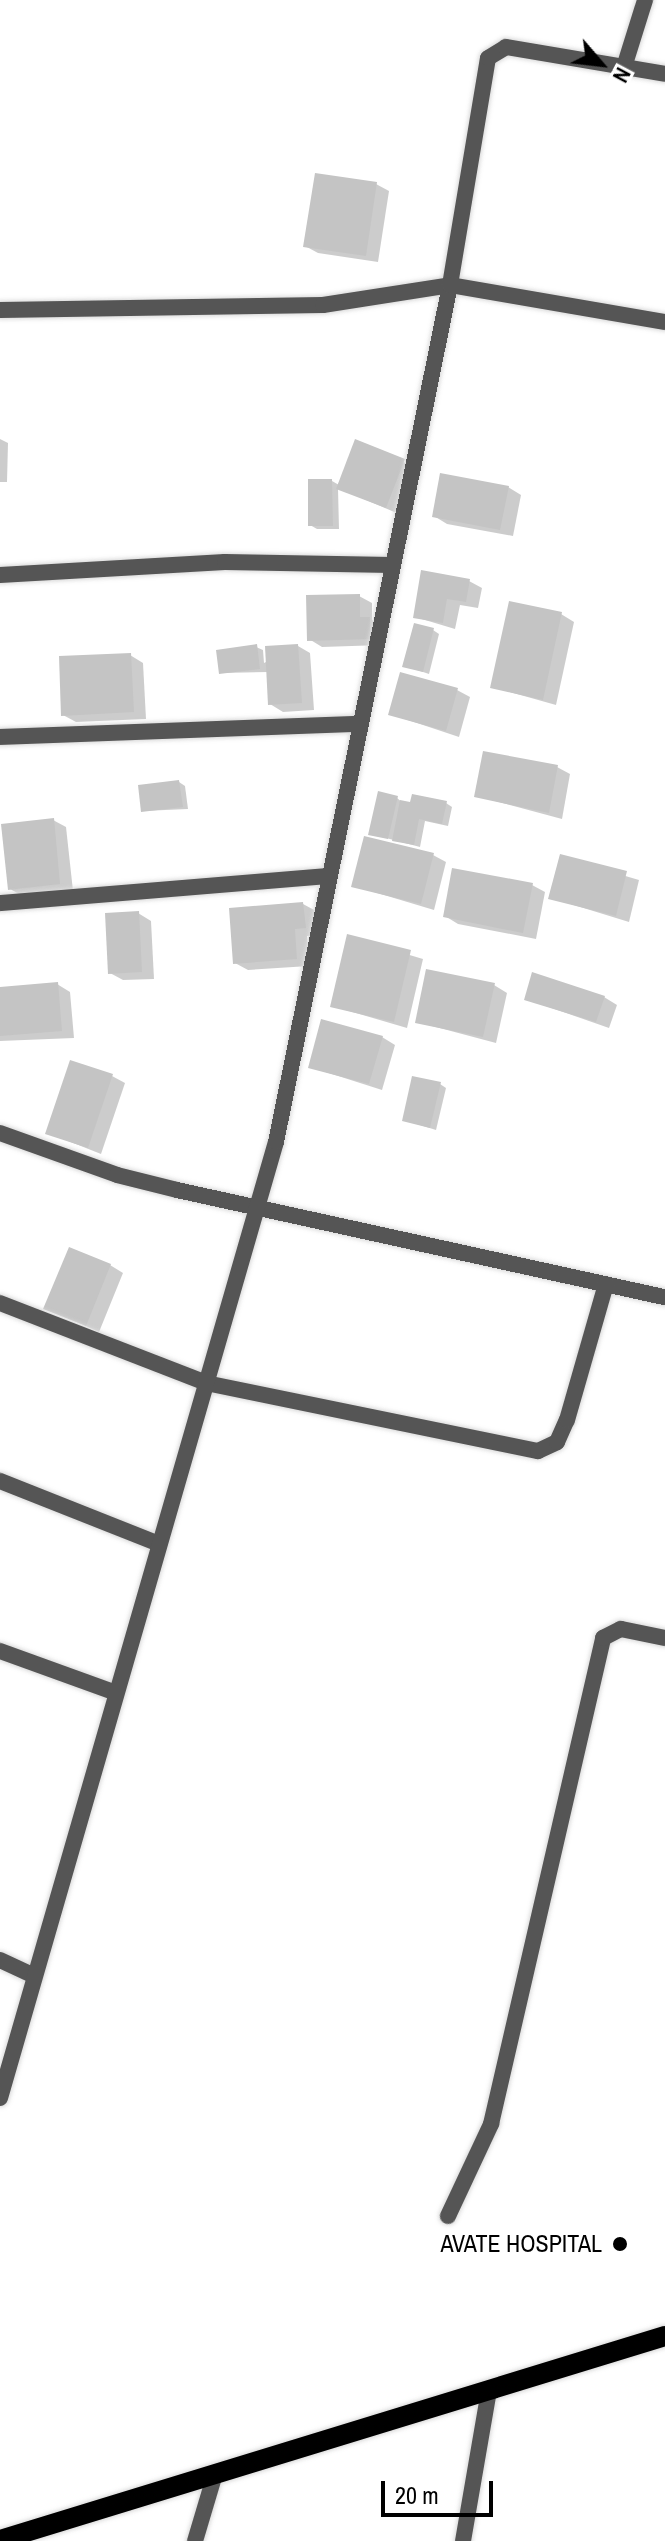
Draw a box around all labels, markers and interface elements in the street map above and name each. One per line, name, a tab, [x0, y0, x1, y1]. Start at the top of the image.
north arrow	[561, 24, 641, 104]
text: N	[606, 62, 638, 88]
place label: AVATE HOSPITAL	[440, 2230, 602, 2258]
marker: AVATE HOSPITAL	[609, 2233, 631, 2255]
scale bar	[385, 2465, 497, 2515]
text: 20 m	[395, 2479, 439, 2511]

